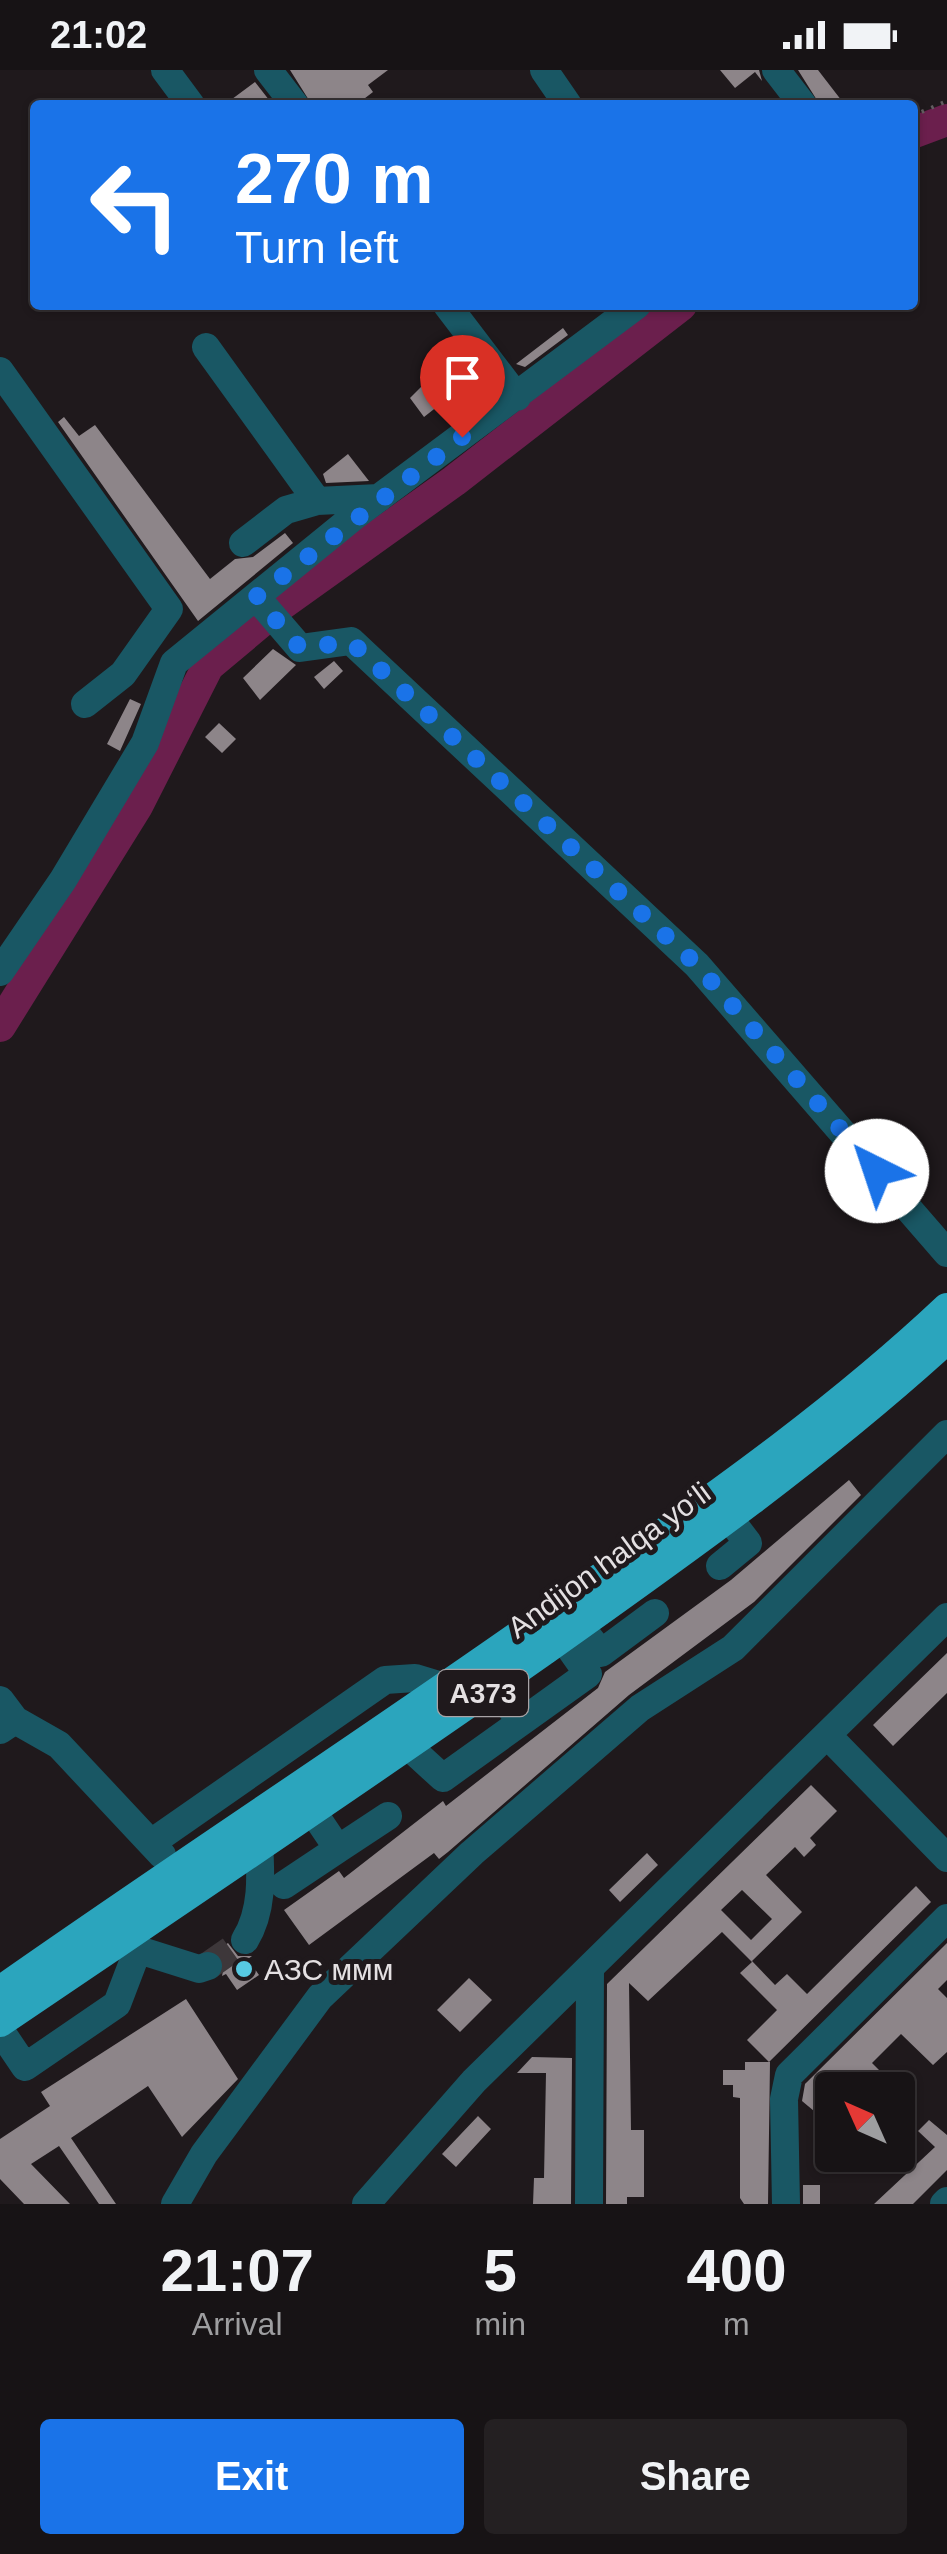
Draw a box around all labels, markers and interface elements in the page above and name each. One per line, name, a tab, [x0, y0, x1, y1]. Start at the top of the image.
text: 21:02	[50, 14, 147, 56]
icon: left	[70, 140, 200, 270]
text: 270 m	[235, 140, 433, 218]
text: Turn left	[235, 222, 398, 273]
pin	[420, 335, 505, 438]
icon: arrive	[435, 350, 490, 405]
position arrow	[825, 1119, 929, 1223]
street label: Andijon halqa yo‘li	[501, 1476, 717, 1644]
road number: A373	[438, 1670, 528, 1716]
place label: АЗС ммм	[264, 1953, 393, 1986]
marker: АЗС ммм	[233, 1958, 255, 1980]
north arrow	[815, 2072, 915, 2172]
map controls	[815, 2072, 915, 2172]
text: 21:07	[160, 2237, 314, 2304]
text: 5	[483, 2237, 517, 2304]
text: 400	[686, 2237, 787, 2304]
text: Arrival	[192, 2306, 283, 2342]
text: min	[474, 2306, 526, 2342]
text: m	[723, 2306, 750, 2342]
button: Exit	[40, 2419, 464, 2534]
button: Share	[484, 2419, 907, 2534]

